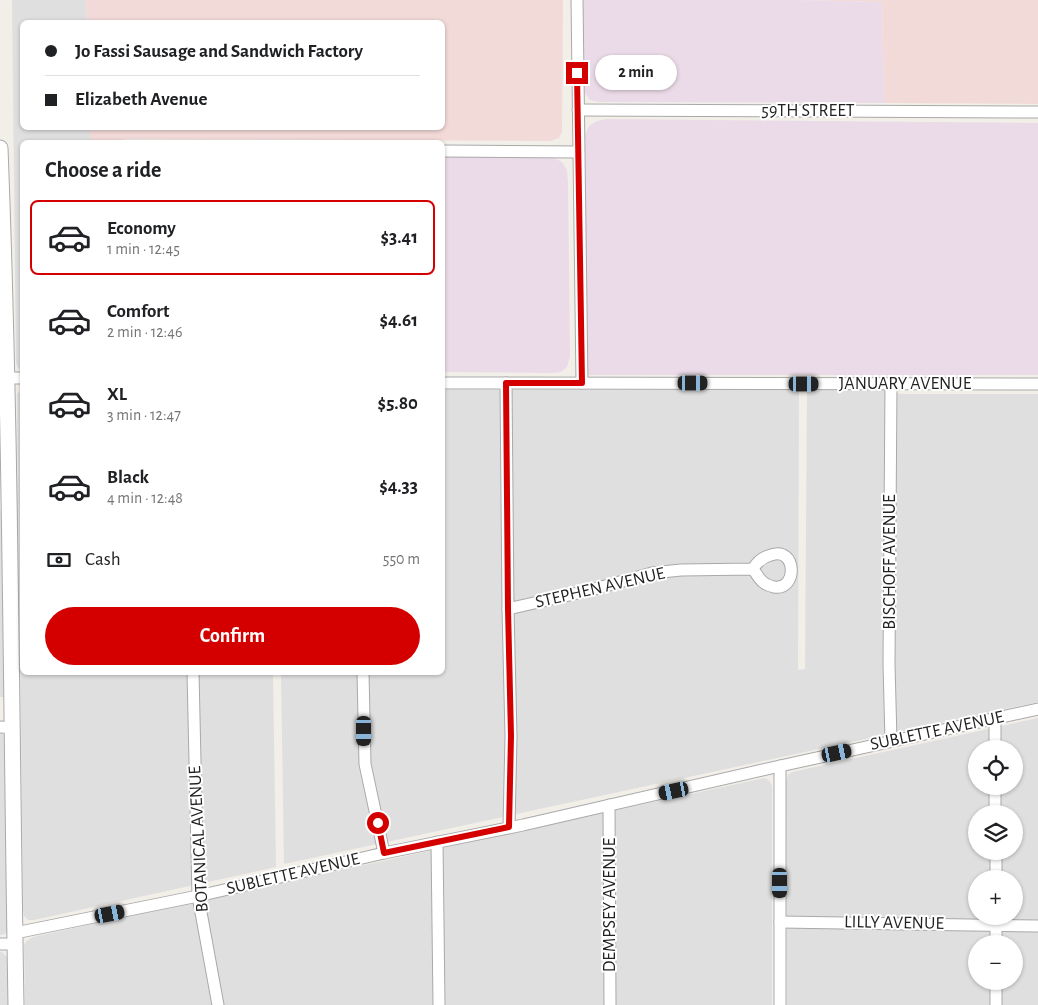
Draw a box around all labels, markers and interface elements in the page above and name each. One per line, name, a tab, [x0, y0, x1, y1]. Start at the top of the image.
text: Jo Fassi Sausage and Sandwich Factory	[75, 42, 363, 61]
callout: 2 min	[594, 56, 677, 90]
route end	[566, 62, 588, 84]
text: 2 min	[618, 64, 654, 80]
text: Elizabeth Avenue	[75, 90, 207, 109]
street label: 59TH STREET	[761, 102, 855, 120]
text: Choose a ride	[45, 159, 161, 181]
icon: car	[47, 215, 92, 260]
text: Economy	[107, 219, 176, 238]
text: $3.41	[381, 228, 418, 247]
text: 1 min · 12:45	[107, 241, 180, 257]
icon: car	[47, 298, 92, 343]
text: Comfort	[107, 302, 169, 321]
text: $4.61	[380, 311, 418, 330]
text: 2 min · 12:46	[107, 324, 182, 340]
street label: JANUARY AVENUE	[839, 375, 972, 393]
car	[678, 376, 708, 391]
car	[789, 377, 819, 392]
icon: car	[47, 381, 92, 426]
text: XL	[107, 385, 127, 404]
text: $5.80	[378, 394, 418, 413]
text: 3 min · 12:47	[107, 407, 181, 423]
icon: car	[47, 464, 92, 509]
text: Black	[107, 468, 149, 487]
text: $4.33	[379, 477, 418, 496]
text: 4 min · 12:48	[107, 490, 183, 506]
street label: BISCHOFF AVENUE	[881, 494, 899, 630]
icon: cash	[45, 546, 73, 574]
text: Cash	[85, 550, 121, 569]
text: 550 m	[383, 551, 420, 567]
street label: STEPHEN AVENUE	[533, 564, 667, 612]
button: Confirm	[45, 607, 420, 665]
street label: SUBLETTE AVENUE	[869, 708, 1006, 754]
car	[356, 716, 371, 746]
map controls	[968, 740, 1023, 990]
button: locate	[968, 740, 1023, 795]
car	[820, 743, 853, 763]
street label: BOTANICAL AVENUE	[186, 765, 212, 913]
car	[657, 781, 690, 801]
button: layers	[968, 805, 1023, 860]
route start	[367, 812, 389, 834]
street label: DEMPSEY AVENUE	[601, 837, 619, 972]
street label: SUBLETTE AVENUE	[225, 850, 362, 898]
car	[772, 868, 787, 898]
button: +	[968, 870, 1023, 925]
car	[93, 904, 126, 924]
street label: LILLY AVENUE	[844, 913, 944, 933]
button: −	[968, 935, 1023, 990]

